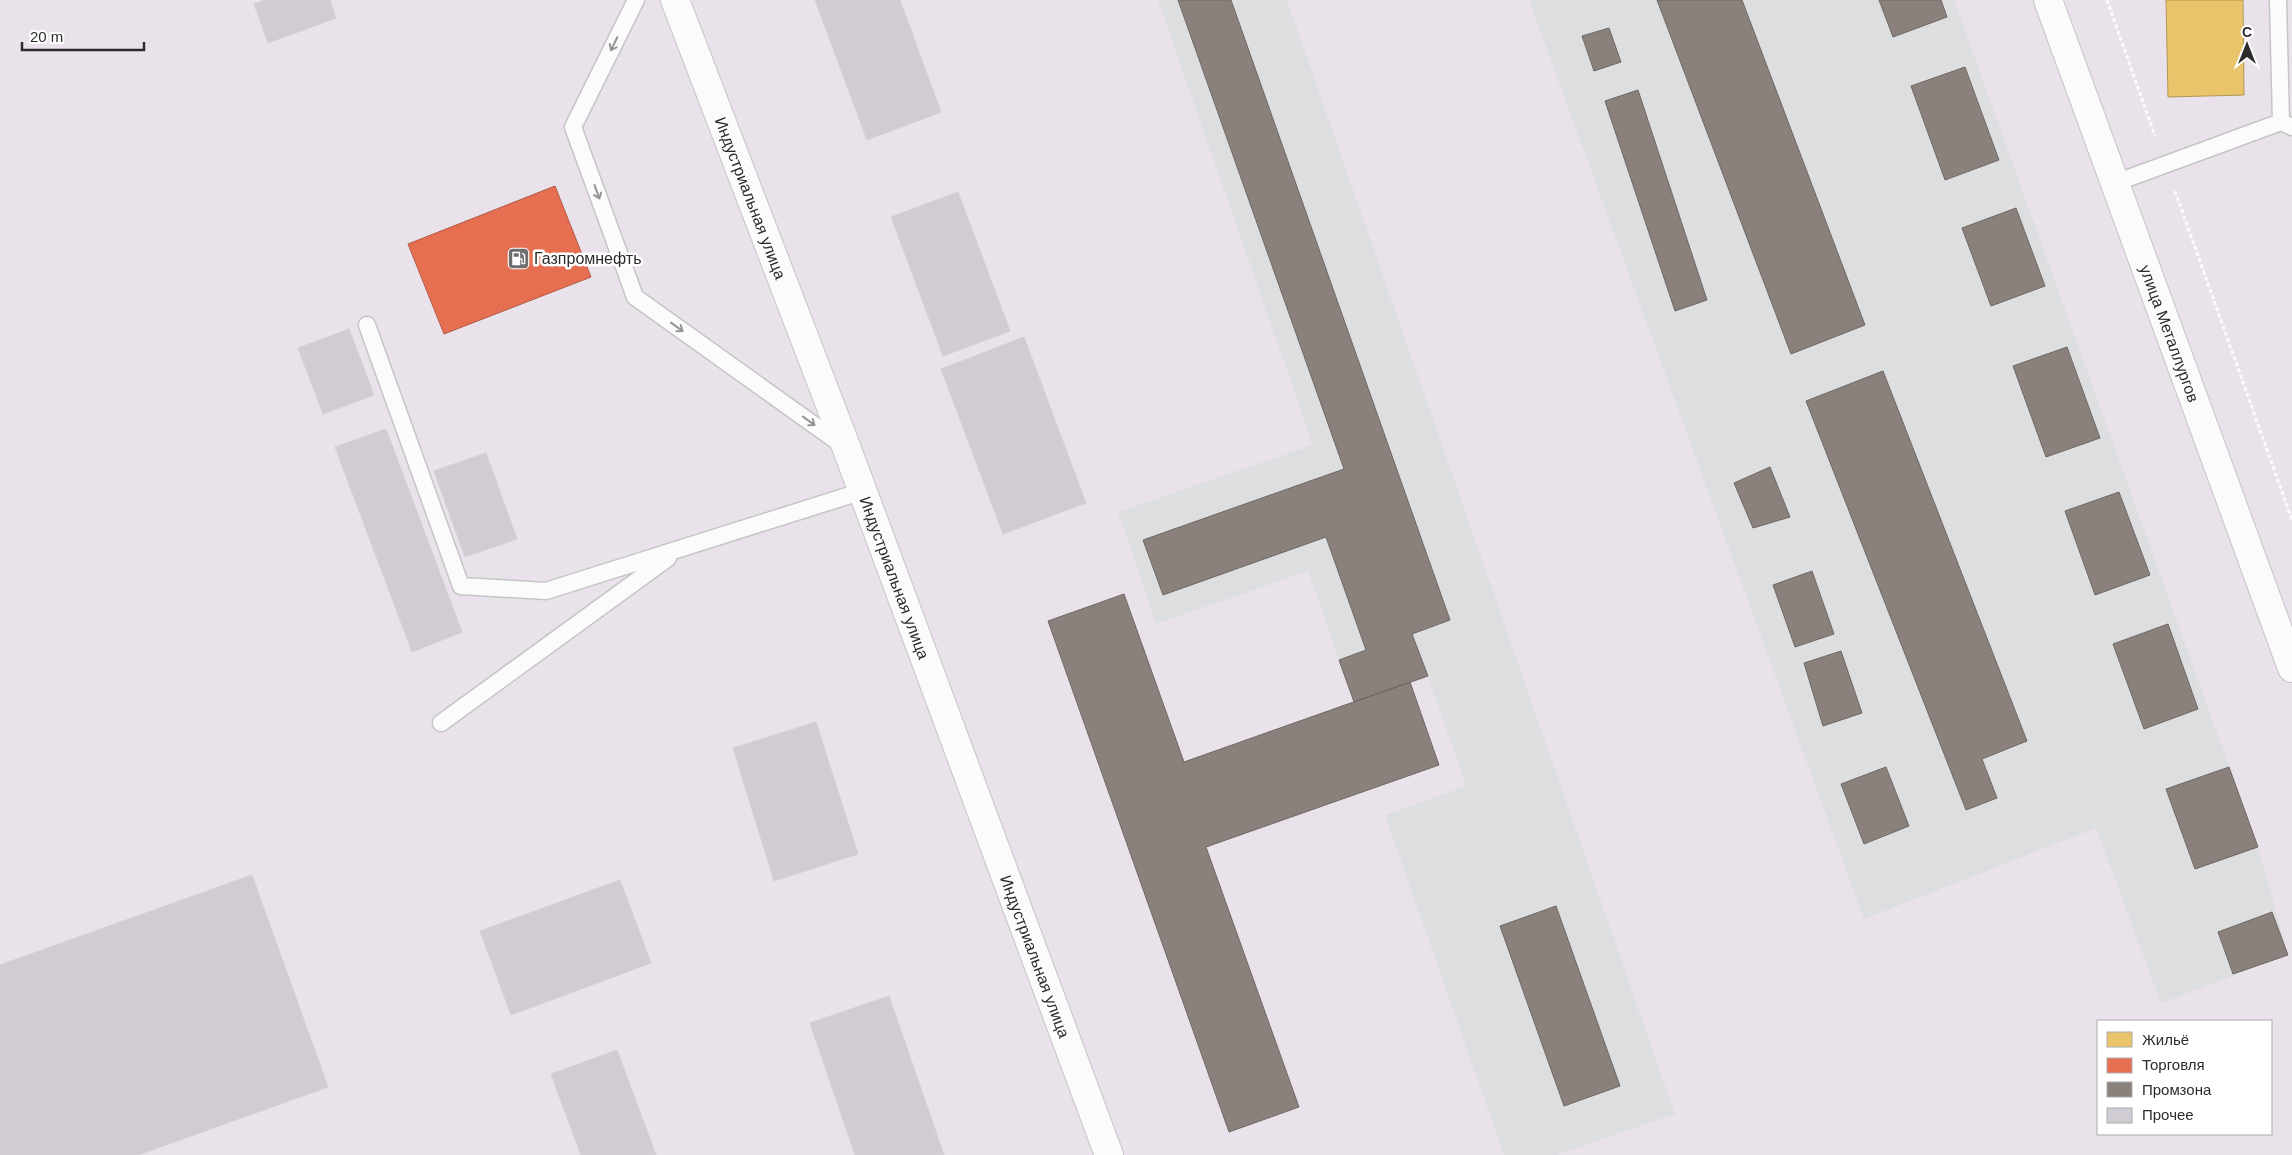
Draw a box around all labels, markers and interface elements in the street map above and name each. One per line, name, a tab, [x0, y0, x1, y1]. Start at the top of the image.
scale bar	[22, 20, 145, 52]
north arrow	[2222, 20, 2272, 70]
text: С	[2242, 24, 2252, 40]
text: 20 m	[30, 28, 63, 45]
one-way arrow	[609, 36, 618, 51]
street label: Индустриальная улица	[712, 115, 790, 281]
one-way arrow	[593, 184, 602, 200]
fuel station icon: Газпромнефть	[506, 246, 530, 270]
place label: Газпромнефть	[534, 250, 642, 267]
street label: улица Металлургов	[2137, 263, 2203, 404]
one-way arrow	[670, 322, 684, 332]
one-way arrow	[802, 416, 816, 426]
street label: Индустриальная улица	[857, 494, 933, 661]
street label: Индустриальная улица	[997, 873, 1073, 1040]
legend	[2097, 1020, 2272, 1135]
text: Жильё	[2142, 1031, 2189, 1048]
text: Торговля	[2142, 1056, 2205, 1073]
text: Промзона	[2142, 1081, 2212, 1098]
text: Прочее	[2142, 1106, 2194, 1123]

